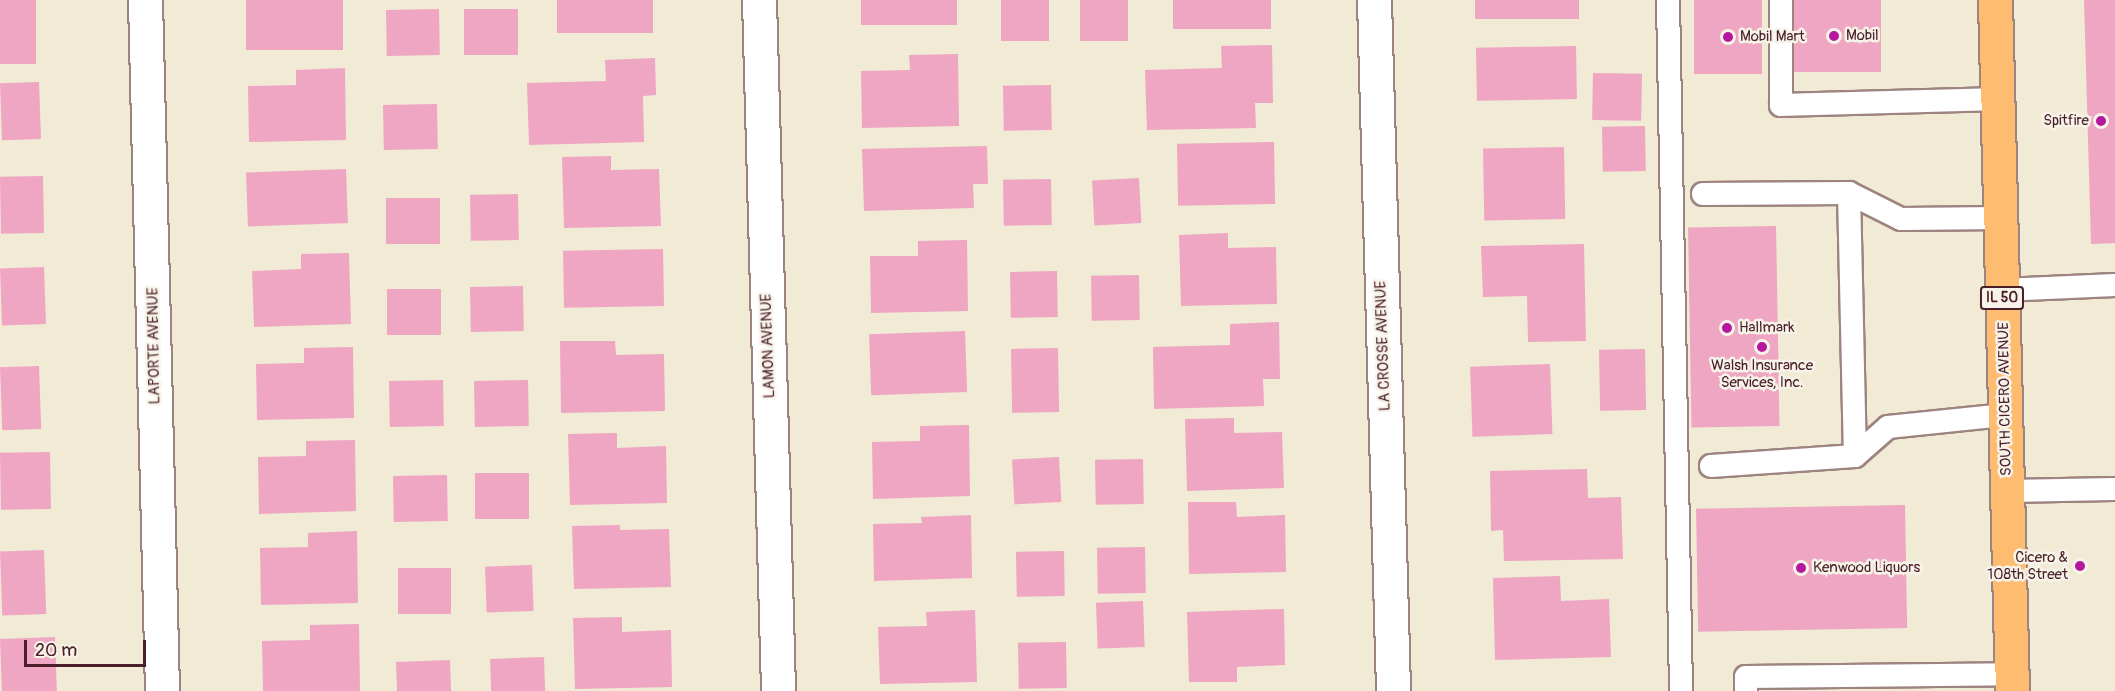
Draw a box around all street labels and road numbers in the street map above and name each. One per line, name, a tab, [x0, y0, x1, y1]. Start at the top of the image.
street label: LA CROSSE AVENUE	[1372, 281, 1394, 411]
street label: LAPORTE AVENUE	[144, 287, 164, 405]
road number: IL 50	[1980, 287, 2024, 309]
street label: LAMON AVENUE	[757, 293, 779, 399]
street label: SOUTH CICERO AVENUE	[1995, 322, 2015, 476]

